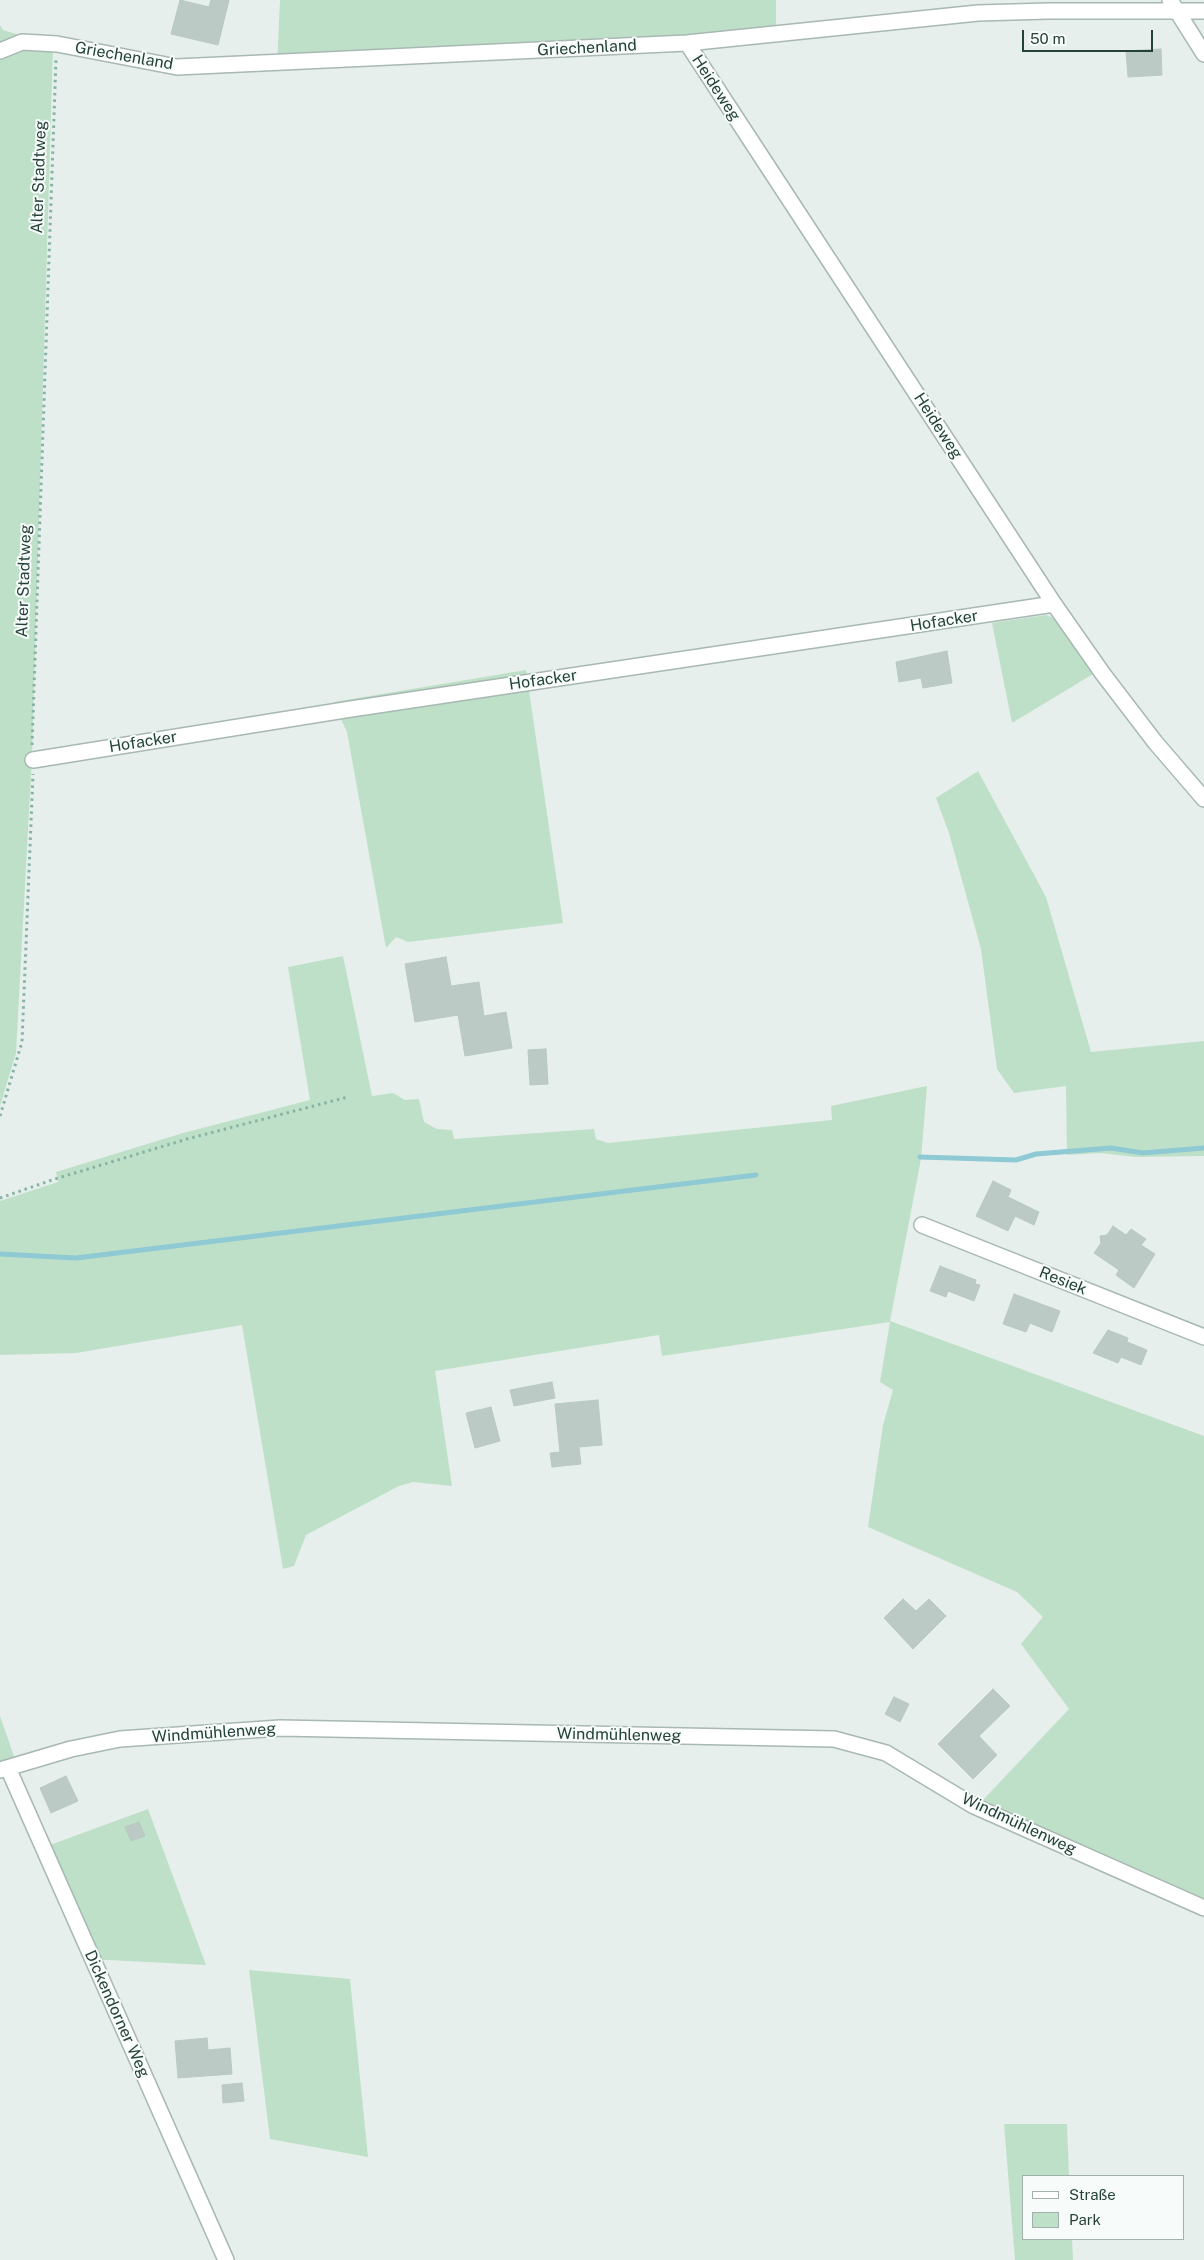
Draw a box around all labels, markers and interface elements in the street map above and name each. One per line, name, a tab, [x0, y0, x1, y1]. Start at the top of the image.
scale bar	[1024, 20, 1155, 52]
text: 50 m	[1030, 30, 1065, 47]
street label: Griechenland	[537, 36, 637, 60]
street label: Griechenland	[73, 38, 175, 74]
street label: Heideweg	[688, 51, 744, 125]
street label: Alter Stadtweg	[27, 120, 51, 234]
street label: Heideweg	[910, 389, 966, 463]
street label: Alter Stadtweg	[12, 524, 36, 638]
street label: Hofacker	[909, 606, 979, 636]
street label: Hofacker	[508, 666, 578, 694]
street label: Hofacker	[108, 727, 178, 757]
street label: Resiek	[1036, 1263, 1090, 1299]
street label: Windmühlenweg	[151, 1719, 277, 1747]
street label: Windmühlenweg	[557, 1724, 681, 1746]
street label: Windmühlenweg	[959, 1789, 1079, 1859]
street label: Dickendorner Weg	[80, 1947, 154, 2081]
legend	[1022, 2175, 1184, 2240]
text: Straße	[1069, 2186, 1116, 2203]
text: Park	[1069, 2211, 1101, 2228]

